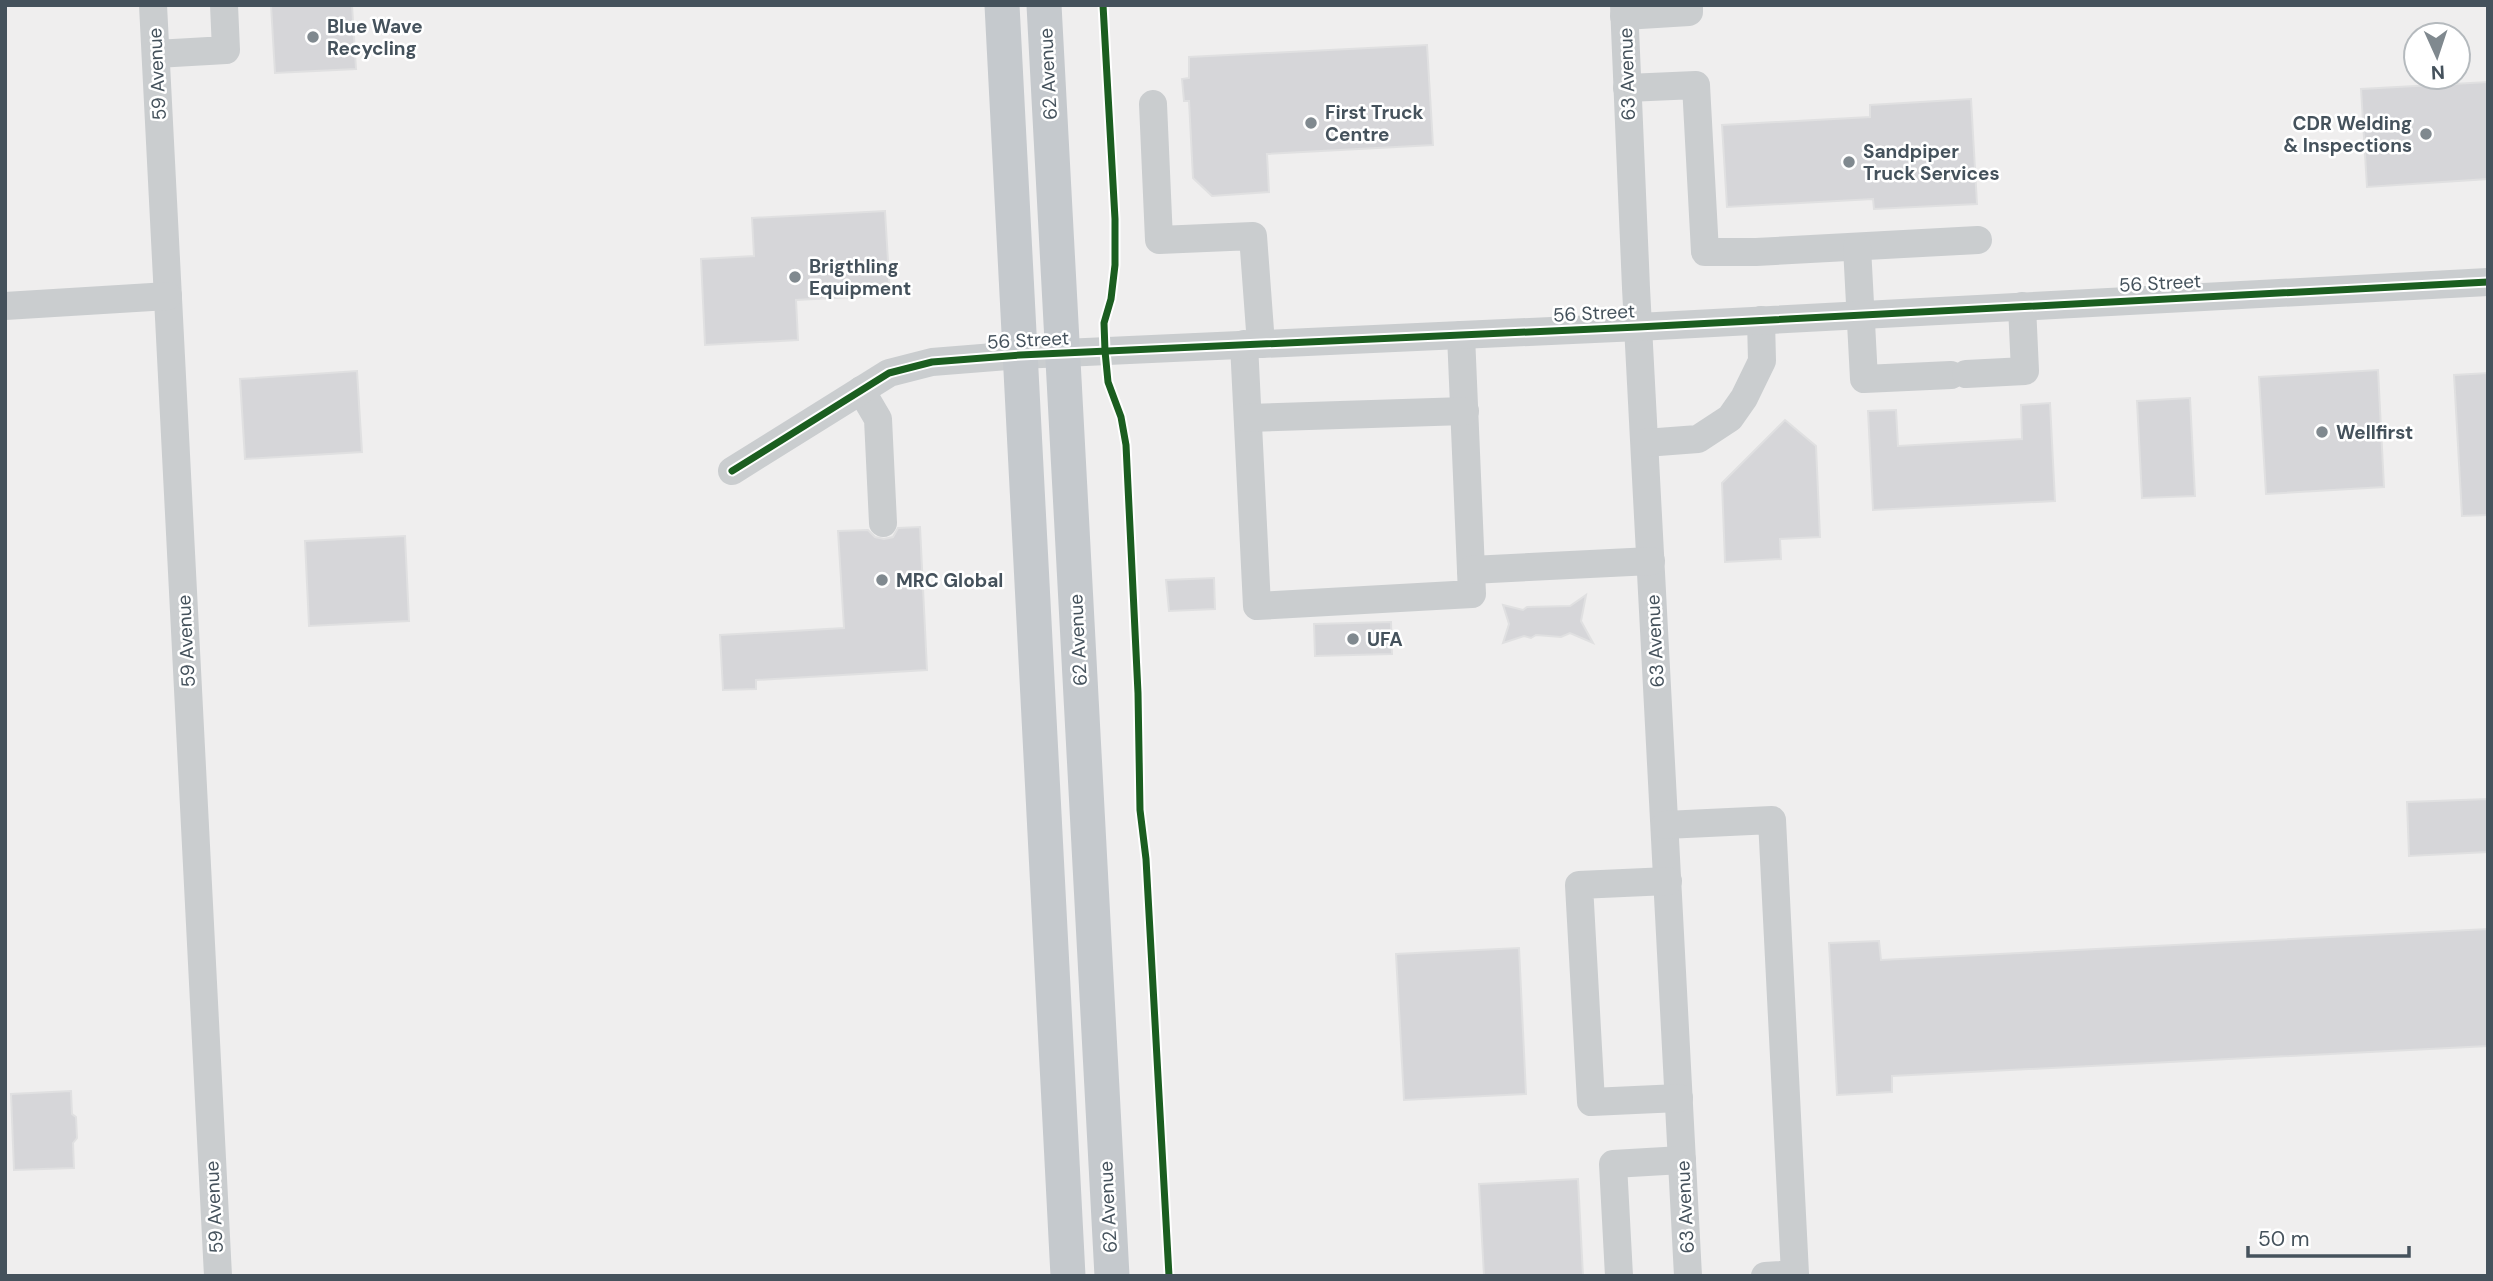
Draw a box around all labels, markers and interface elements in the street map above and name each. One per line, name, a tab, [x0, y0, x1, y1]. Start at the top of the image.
place label: Blue Wave Recycling	[327, 14, 423, 61]
north arrow	[2402, 21, 2472, 91]
street label: 59 Avenue	[142, 27, 172, 121]
street label: 62 Avenue	[1033, 27, 1063, 121]
street label: 63 Avenue	[1613, 27, 1641, 121]
marker: Blue Wave Recycling	[305, 29, 321, 45]
text: N	[2430, 60, 2445, 85]
place label: First Truck Centre	[1325, 100, 1424, 147]
place label: CDR Welding & Inspections	[2284, 111, 2412, 158]
marker: First Truck Centre	[1303, 115, 1319, 131]
marker: CDR Welding & Inspections	[2418, 126, 2434, 142]
place label: Sandpiper Truck Services	[1863, 139, 2000, 186]
marker: Sandpiper Truck Services	[1841, 154, 1857, 170]
place label: Brigthling Equipment	[809, 254, 911, 301]
street label: 56 Street	[2118, 268, 2202, 298]
marker: Brigthling Equipment	[787, 269, 803, 285]
street label: 56 Street	[1552, 298, 1636, 328]
street label: 56 Street	[986, 325, 1070, 355]
place label: Wellfirst	[2336, 420, 2413, 445]
marker: Wellfirst	[2314, 424, 2330, 440]
place label: MRC Global	[896, 568, 1003, 593]
marker: MRC Global	[874, 572, 890, 588]
street label: 62 Avenue	[1063, 593, 1093, 687]
street label: 59 Avenue	[171, 594, 201, 688]
street label: 63 Avenue	[1640, 594, 1670, 688]
place label: UFA	[1367, 627, 1403, 652]
marker: UFA	[1345, 631, 1361, 647]
street label: 59 Avenue	[199, 1160, 229, 1254]
street label: 62 Avenue	[1093, 1160, 1123, 1254]
street label: 63 Avenue	[1670, 1160, 1700, 1254]
scale bar	[2248, 1214, 2409, 1258]
text: 50 m	[2258, 1225, 2309, 1253]

